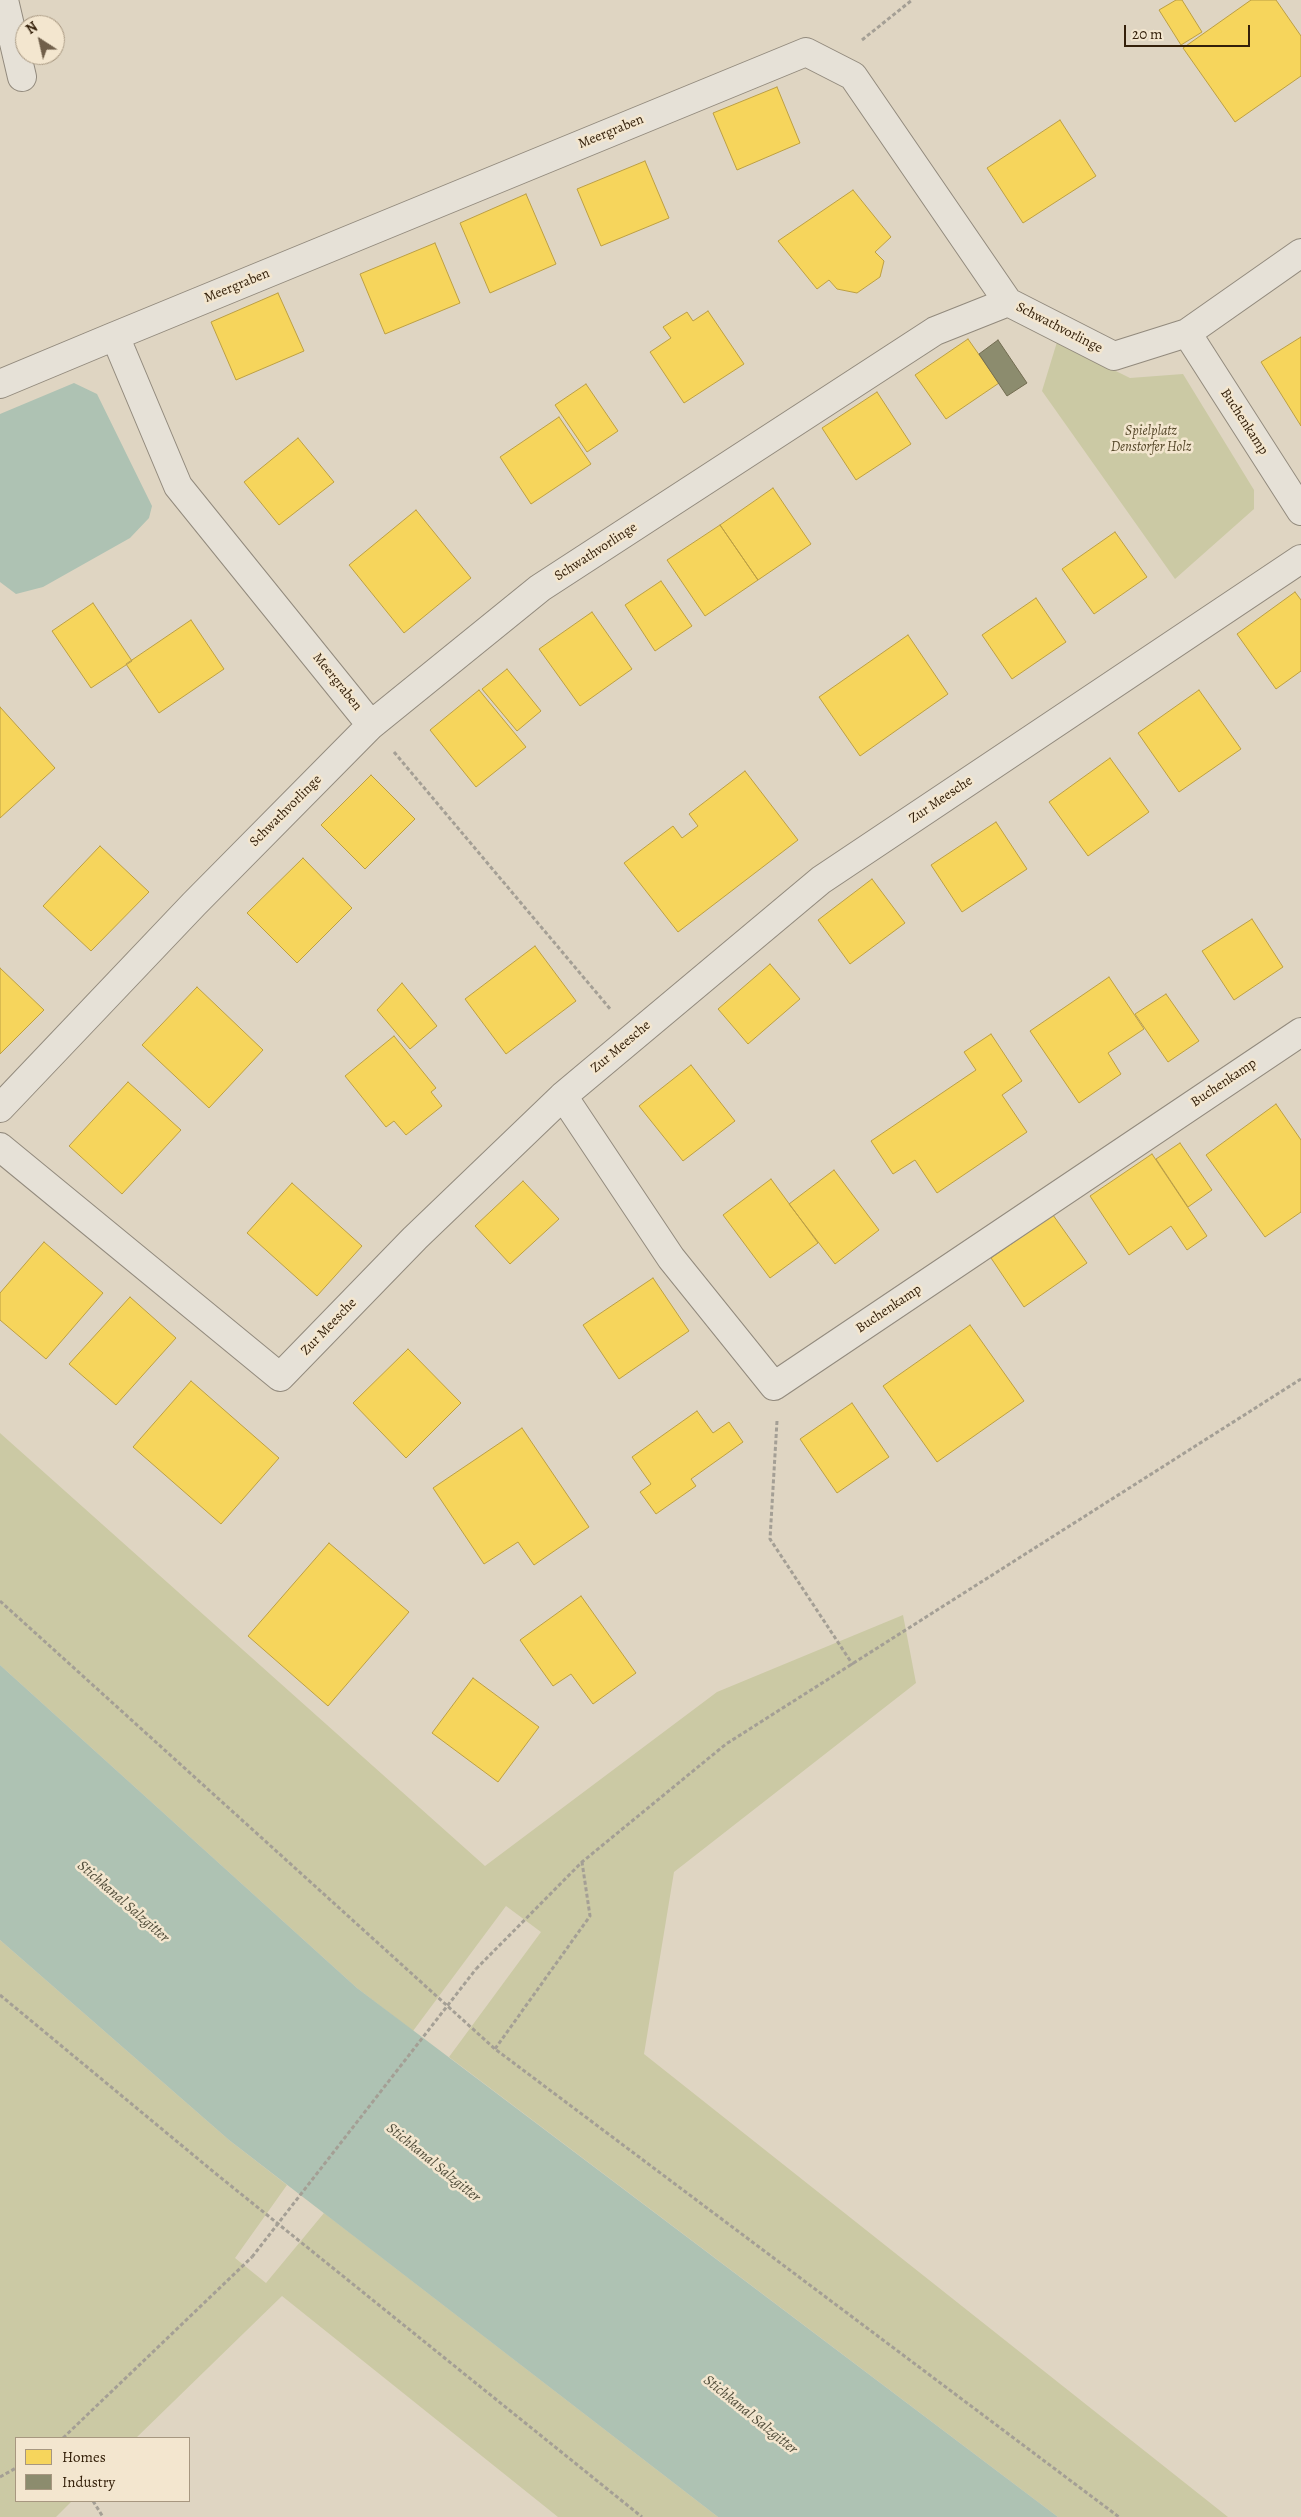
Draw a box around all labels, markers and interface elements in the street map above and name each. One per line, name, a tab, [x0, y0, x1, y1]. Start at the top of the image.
north arrow	[15, 15, 65, 65]
scale bar	[1126, 15, 1252, 47]
text: N	[22, 17, 41, 39]
text: 20 m	[1132, 24, 1163, 44]
street label: Meergraben	[576, 111, 646, 153]
street label: Meergraben	[202, 265, 272, 307]
street label: Schwathvorlinge	[1013, 299, 1105, 357]
street label: Buchenkamp	[1216, 386, 1272, 458]
park label: Spielplatz Denstorfer Holz	[1111, 424, 1191, 457]
street label: Schwathvorlinge	[552, 519, 640, 585]
street label: Meergraben	[309, 650, 365, 714]
street label: Schwathvorlinge	[246, 771, 326, 851]
street label: Zur Meesche	[906, 773, 976, 827]
street label: Zur Meesche	[588, 1017, 654, 1077]
street label: Buchenkamp	[1188, 1055, 1260, 1111]
street label: Buchenkamp	[853, 1281, 925, 1337]
street label: Zur Meesche	[298, 1295, 360, 1359]
water label: Stichkanal Salzgitter	[73, 1857, 173, 1947]
water label: Stichkanal Salzgitter	[382, 2120, 484, 2206]
water label: Stichkanal Salzgitter	[699, 2372, 801, 2458]
legend	[15, 2437, 190, 2502]
text: Homes	[62, 2447, 106, 2467]
text: Industry	[62, 2472, 115, 2492]

